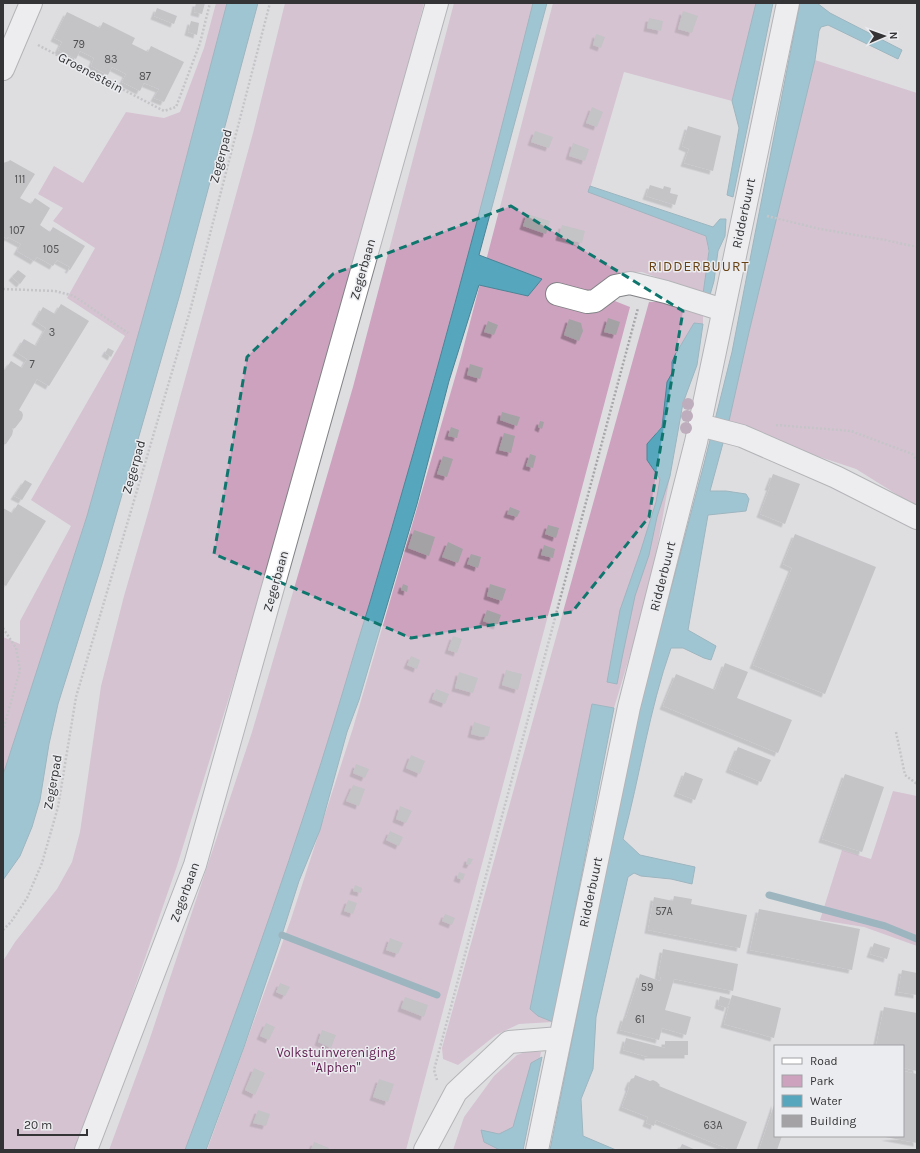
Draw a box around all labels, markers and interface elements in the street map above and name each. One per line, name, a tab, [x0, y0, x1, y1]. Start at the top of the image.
north arrow	[864, 16, 904, 56]
text: N	[887, 31, 900, 40]
house number: 79	[73, 38, 85, 51]
street label: Groenestein	[56, 49, 126, 96]
house number: 83	[104, 53, 118, 66]
house number: 87	[139, 70, 151, 83]
street label: Zegerpad	[206, 127, 235, 185]
house number: 111	[15, 173, 25, 186]
street label: Ridderbuurt	[729, 176, 758, 250]
house number: 107	[9, 224, 25, 237]
street label: Zegerbaan	[347, 237, 378, 301]
house number: 105	[43, 243, 59, 256]
district label: RIDDERBUURT	[649, 258, 750, 275]
house number: 3	[49, 326, 55, 339]
house number: 7	[29, 358, 35, 371]
street label: Zegerpad	[119, 438, 148, 496]
street label: Ridderbuurt	[647, 539, 678, 613]
street label: Zegerbaan	[260, 549, 291, 613]
street label: Zegerpad	[40, 753, 65, 811]
street label: Ridderbuurt	[576, 855, 605, 929]
street label: Zegerbaan	[167, 860, 202, 924]
house number: 57A	[655, 905, 674, 918]
house number: 59	[641, 981, 653, 994]
house number: 61	[635, 1013, 645, 1026]
park label: Volkstuinvereniging "Alphen"	[277, 1045, 396, 1075]
legend	[774, 1045, 904, 1137]
text: Road	[810, 1054, 838, 1068]
text: Park	[810, 1074, 835, 1088]
text: Water	[810, 1094, 843, 1108]
scale bar	[18, 1111, 87, 1137]
text: Building	[810, 1114, 857, 1128]
text: 20 m	[24, 1118, 52, 1132]
house number: 63A	[703, 1119, 723, 1132]

